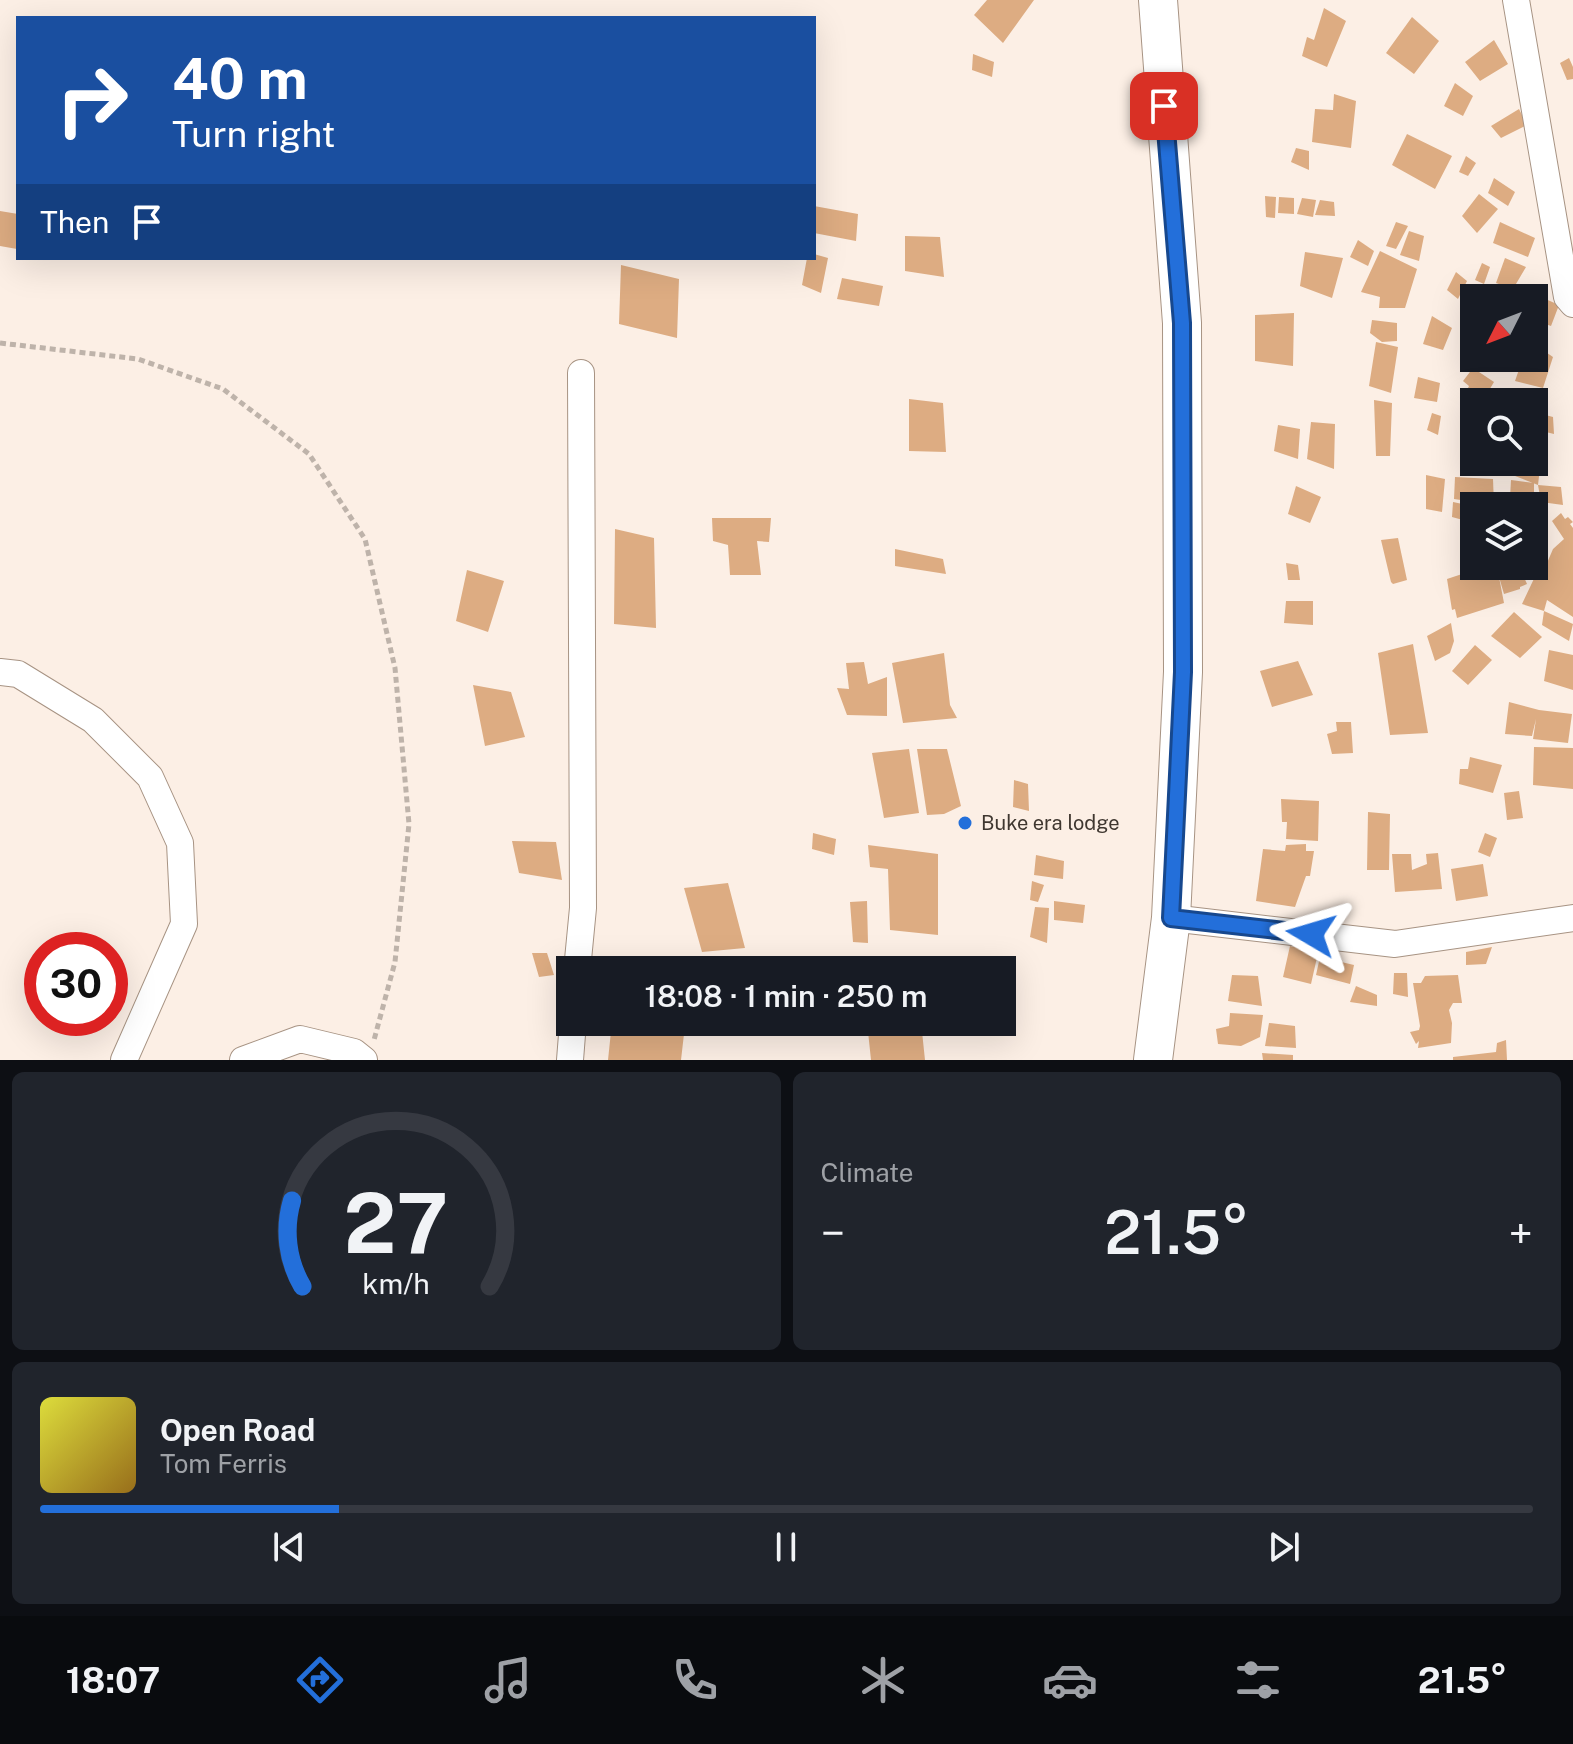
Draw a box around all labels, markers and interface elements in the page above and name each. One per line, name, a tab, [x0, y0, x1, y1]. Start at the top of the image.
text: 40 m	[172, 46, 308, 112]
icon: right	[40, 48, 144, 152]
pin	[1130, 72, 1198, 140]
icon: arrive	[1142, 84, 1186, 128]
text: Turn right	[172, 113, 335, 155]
icon: arrive	[125, 200, 169, 244]
text: Then	[40, 204, 109, 240]
north arrow	[1460, 284, 1548, 372]
map controls	[1460, 284, 1548, 580]
button: search	[1460, 388, 1548, 476]
button: layers	[1460, 492, 1548, 580]
place label: Buke era lodge	[981, 811, 1120, 835]
marker: Buke era lodge	[956, 814, 974, 832]
position arrow	[1269, 892, 1353, 976]
speed limit sign: 30	[24, 932, 128, 1036]
text: 18:08 · 1 min · 250 m	[645, 978, 927, 1014]
text: Climate	[821, 1157, 914, 1188]
text: 27	[344, 1174, 449, 1272]
text: 21.5°	[1104, 1197, 1249, 1268]
text: −	[821, 1207, 845, 1259]
text: +	[1509, 1207, 1533, 1259]
text: km/h	[363, 1267, 430, 1300]
text: Open Road	[160, 1412, 315, 1448]
text: Tom Ferris	[160, 1448, 287, 1479]
icon: previous	[267, 1525, 311, 1569]
icon: pause	[764, 1525, 808, 1569]
icon: next	[1262, 1525, 1306, 1569]
icon: directions	[292, 1652, 348, 1708]
icon: music	[480, 1652, 536, 1708]
icon: phone	[667, 1652, 723, 1708]
icon: climate	[855, 1652, 911, 1708]
icon: car	[1042, 1652, 1098, 1708]
icon: filters	[1230, 1652, 1286, 1708]
text: 18:07	[66, 1659, 160, 1701]
text: 21.5°	[1418, 1659, 1507, 1701]

